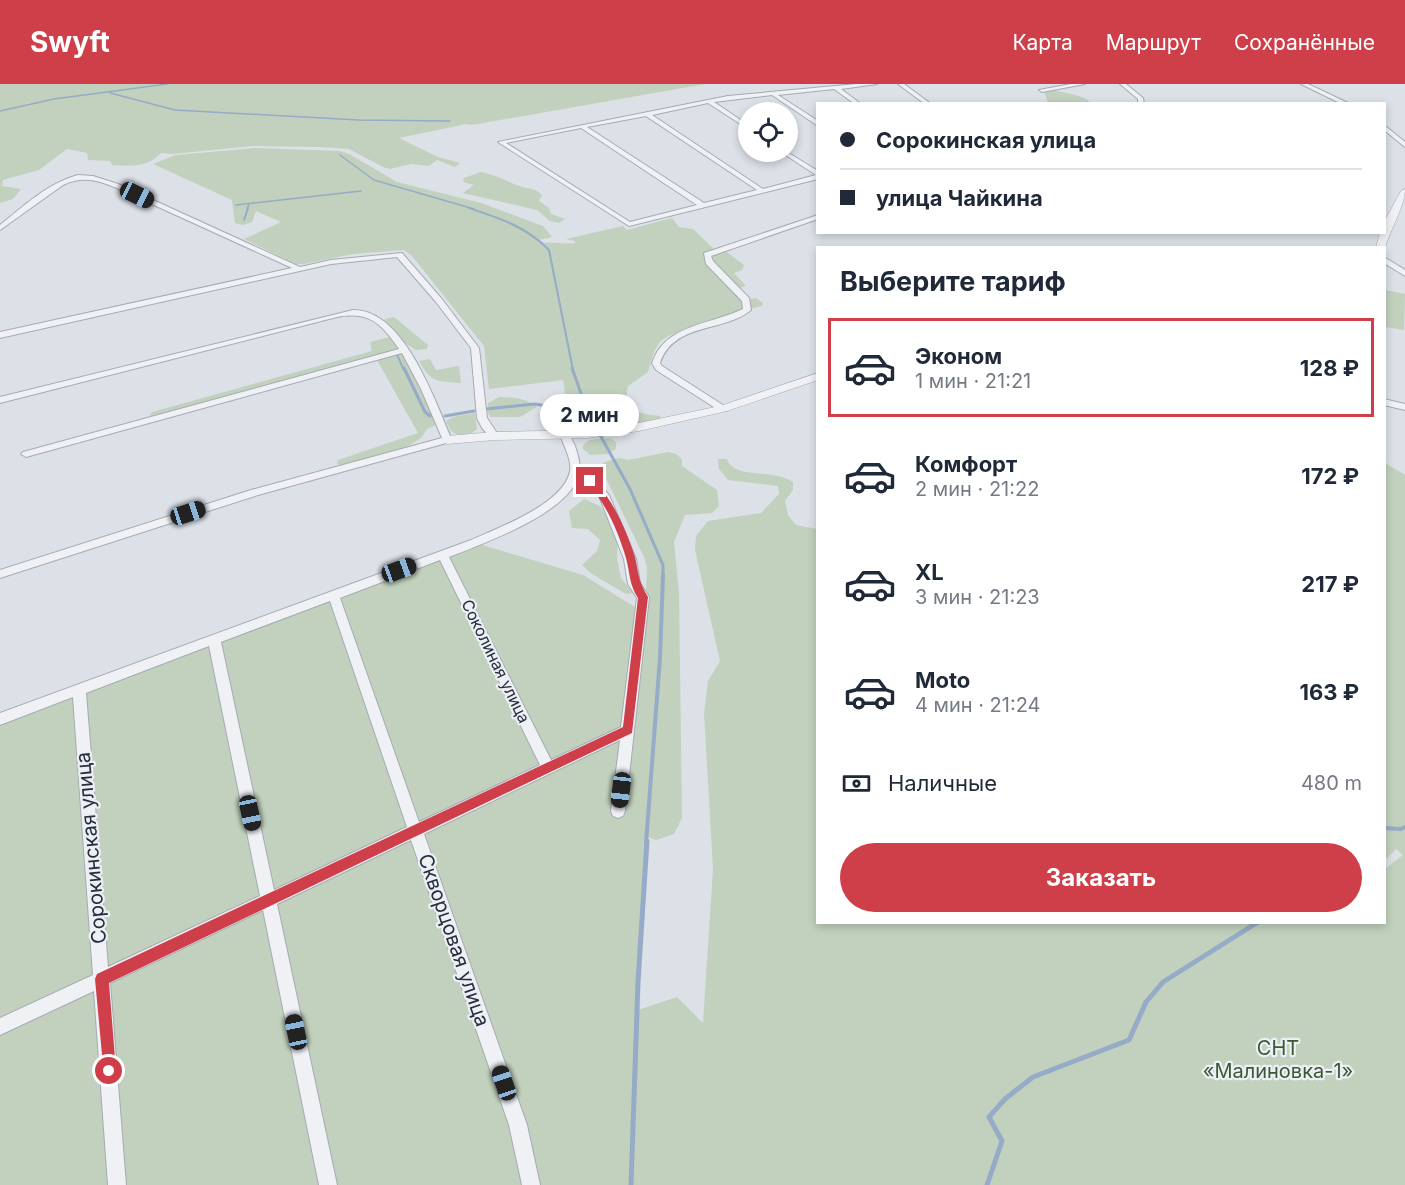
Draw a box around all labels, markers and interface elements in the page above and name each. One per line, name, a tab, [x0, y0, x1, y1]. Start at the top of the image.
text: Swyft	[30, 25, 110, 59]
text: Карта	[1012, 30, 1073, 55]
text: Маршрут	[1106, 30, 1201, 55]
text: Сохранённые	[1234, 30, 1375, 55]
map controls	[738, 102, 798, 162]
button: locate	[738, 102, 798, 162]
text: Сорокинская улица	[876, 127, 1096, 153]
car	[117, 179, 157, 211]
text: улица Чайкина	[876, 185, 1043, 211]
text: Выберите тариф	[840, 265, 1066, 298]
icon: car	[843, 341, 897, 395]
text: Эконом	[915, 343, 1002, 369]
text: 128 ₽	[1300, 355, 1359, 381]
text: 1 мин · 21:21	[915, 369, 1031, 393]
callout: 2 мин	[540, 394, 640, 436]
text: 2 мин	[560, 403, 619, 427]
icon: car	[843, 449, 897, 503]
text: Комфорт	[915, 451, 1017, 477]
text: 172 ₽	[1301, 463, 1359, 489]
route end	[576, 467, 603, 494]
text: 2 мин · 21:22	[915, 477, 1039, 501]
car	[168, 499, 208, 527]
car	[379, 555, 419, 585]
icon: car	[843, 557, 897, 611]
text: XL	[915, 559, 944, 585]
text: 217 ₽	[1301, 571, 1359, 597]
text: 3 мин · 21:23	[915, 585, 1040, 609]
street label: Соколиная улица	[457, 596, 535, 726]
icon: car	[843, 665, 897, 719]
text: Moto	[915, 667, 970, 693]
text: 163 ₽	[1299, 679, 1359, 705]
text: 4 мин · 21:24	[915, 693, 1041, 717]
street label: Сорокинская улица	[71, 751, 111, 945]
icon: cash	[840, 767, 873, 800]
text: Наличные	[888, 770, 997, 796]
car	[610, 771, 632, 809]
text: 480 m	[1301, 771, 1362, 795]
car	[237, 794, 263, 832]
button: Заказать	[840, 843, 1362, 912]
street label: Скворцовая улица	[413, 851, 495, 1029]
car	[283, 1013, 309, 1051]
park label: СНТ «Малиновка-1»	[1203, 1036, 1353, 1083]
route start	[95, 1057, 122, 1084]
car	[490, 1063, 518, 1103]

